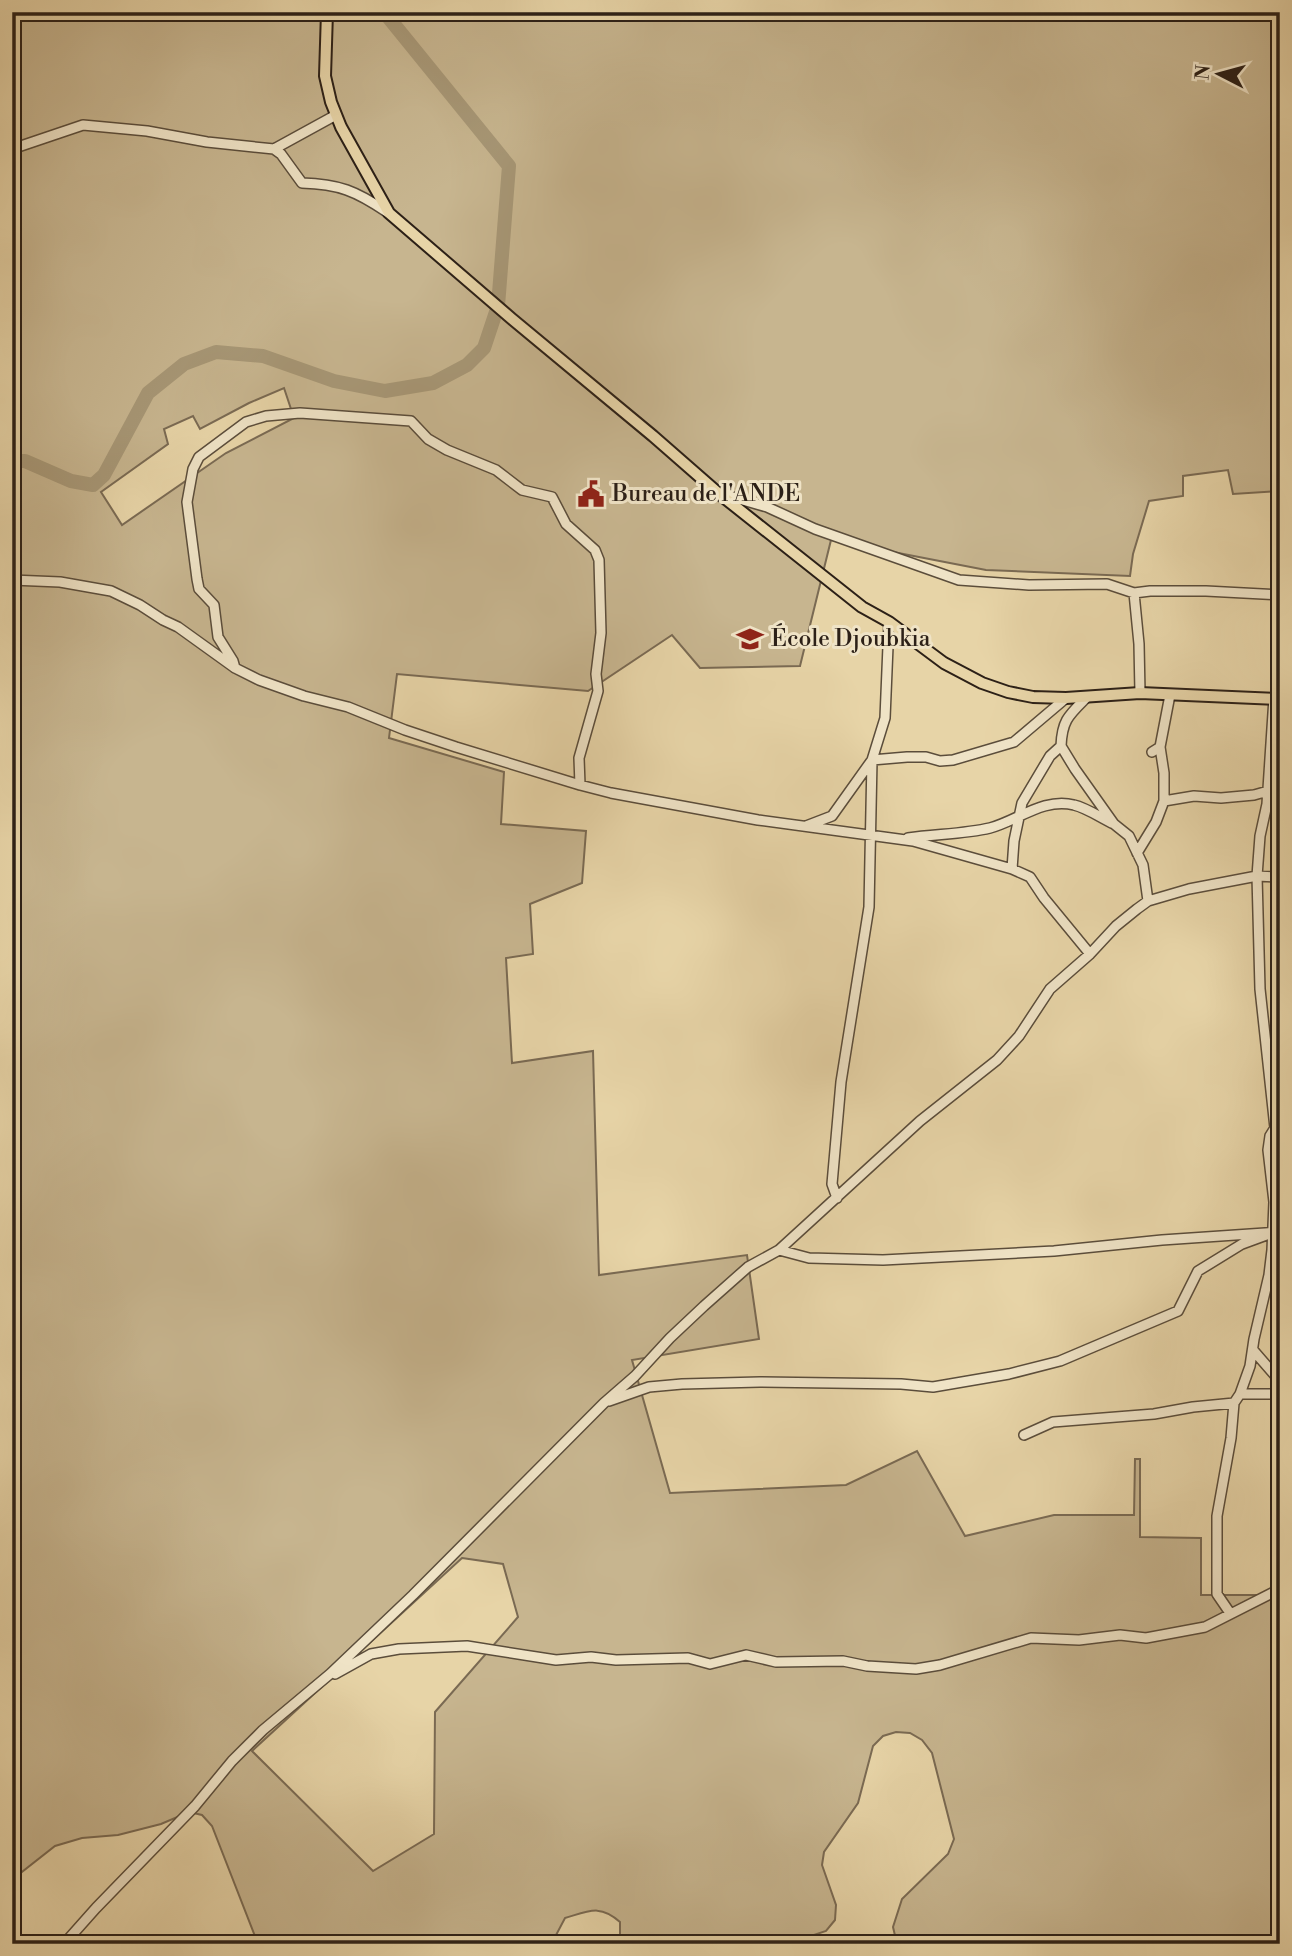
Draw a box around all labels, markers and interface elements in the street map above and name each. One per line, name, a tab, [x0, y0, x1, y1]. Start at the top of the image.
north arrow	[1184, 38, 1254, 108]
text: N	[1190, 64, 1216, 81]
public building icon: Bureau de l'ANDE	[576, 479, 606, 509]
place label: Bureau de l'ANDE	[611, 480, 800, 508]
place label: École Djoubkia	[771, 623, 931, 653]
school or university icon: École Djoubkia	[735, 624, 765, 654]

